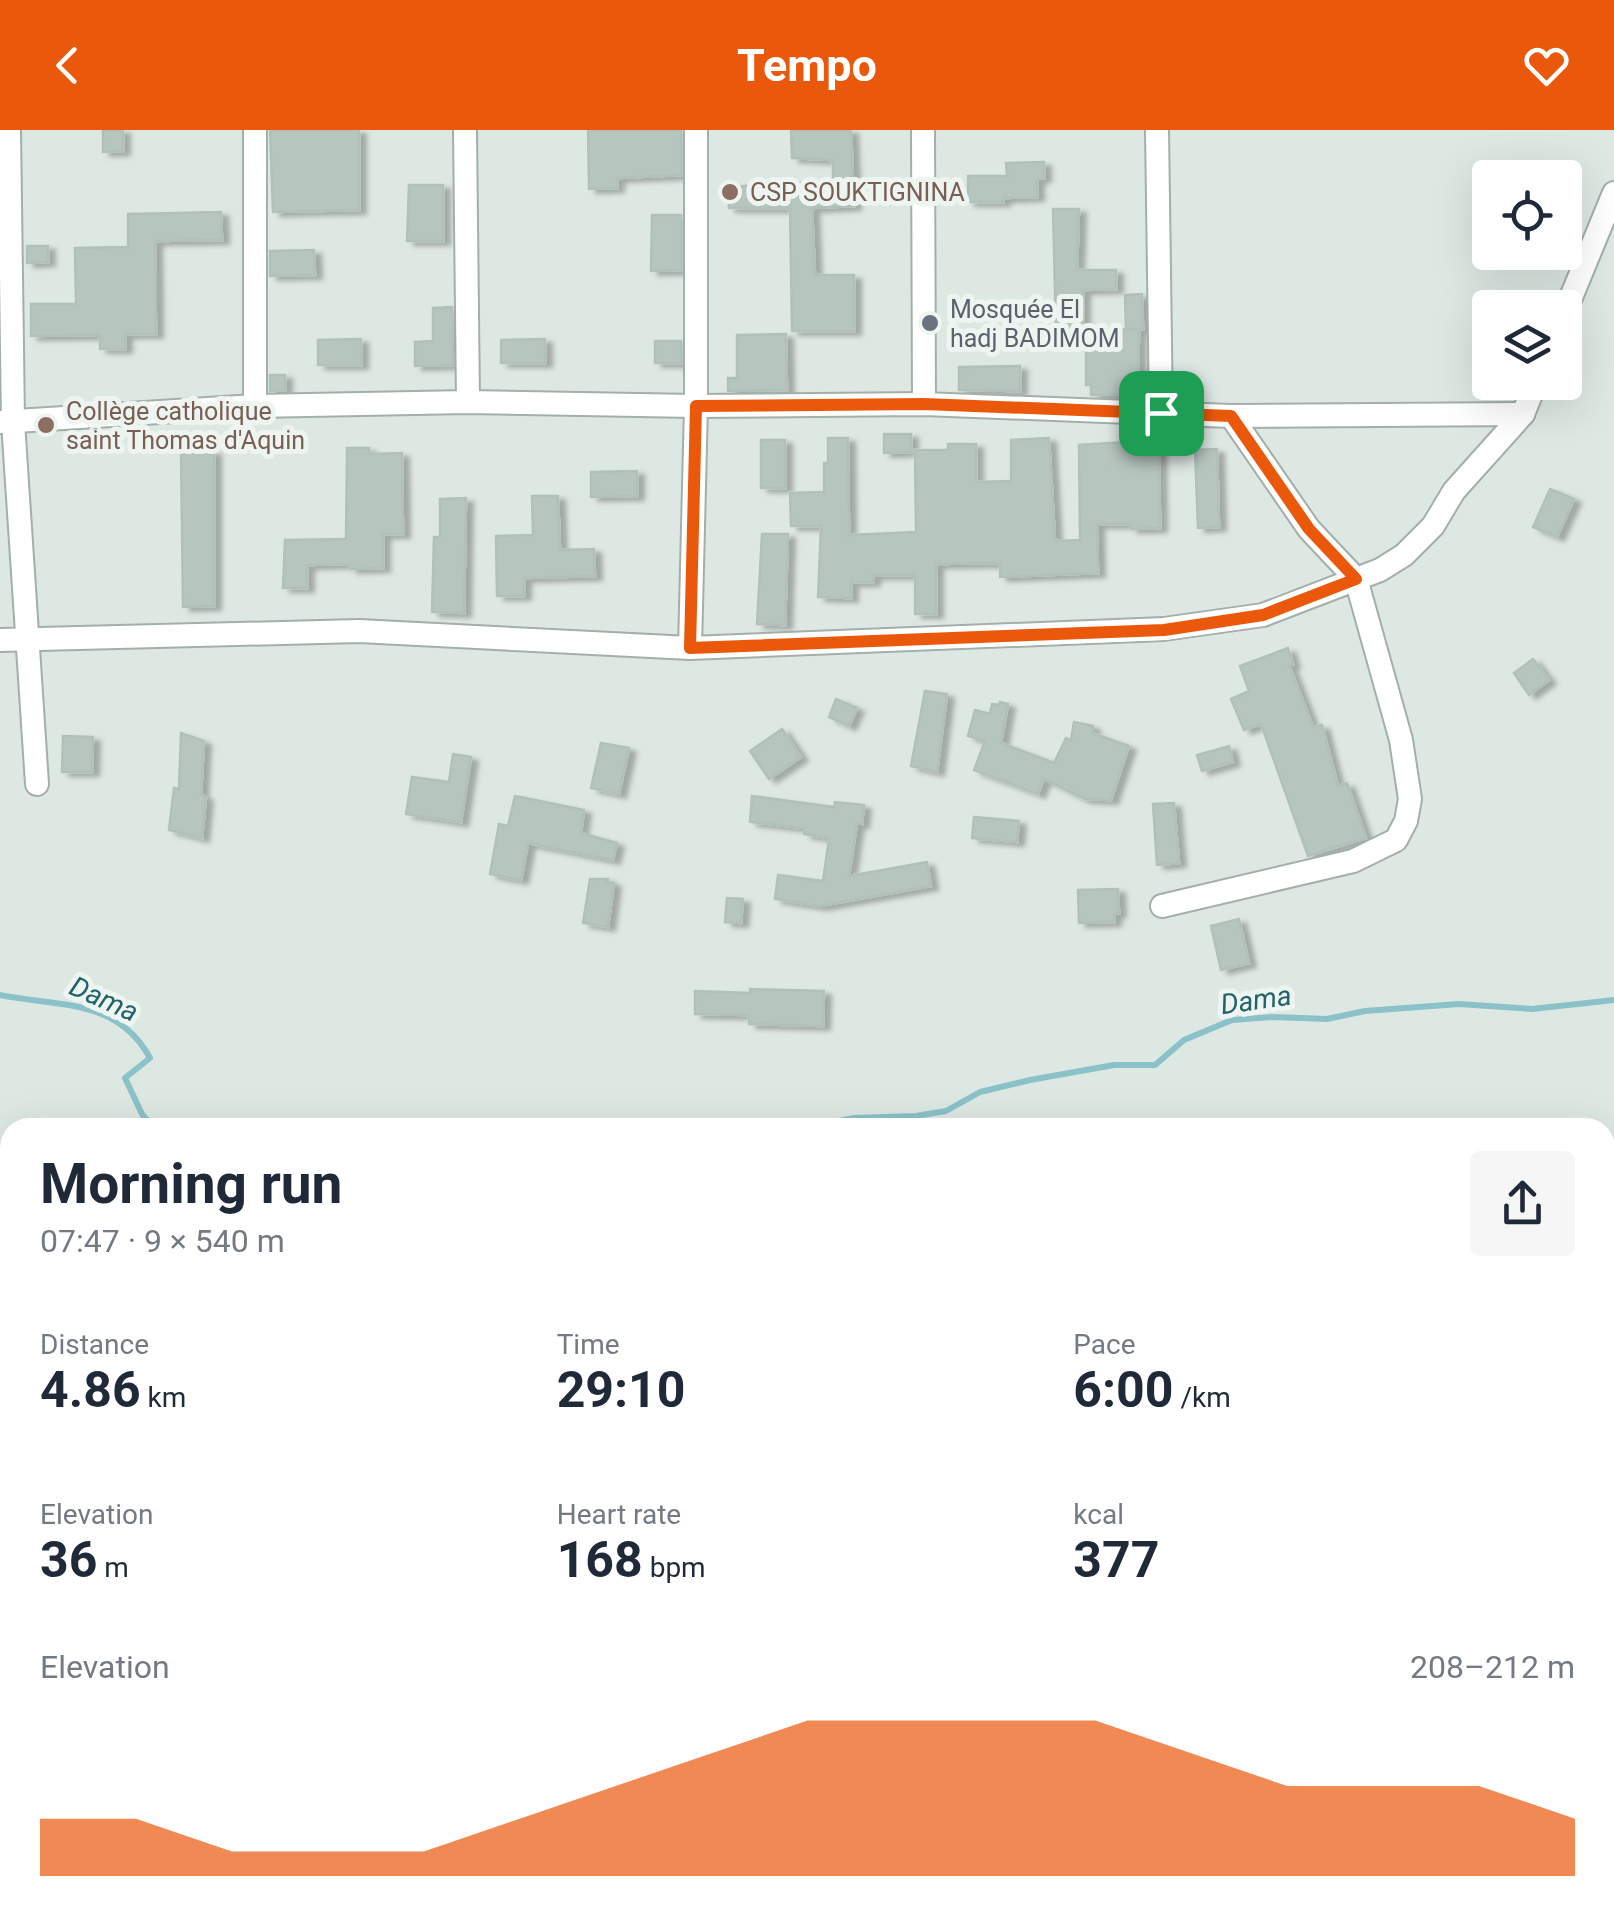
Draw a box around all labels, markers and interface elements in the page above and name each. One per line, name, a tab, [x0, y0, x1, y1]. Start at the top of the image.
icon: back	[40, 38, 95, 93]
icon: heart	[1519, 38, 1574, 93]
text: Tempo	[737, 39, 877, 92]
map controls	[1472, 160, 1582, 400]
button: locate	[1472, 160, 1582, 270]
place label: CSP SOUKTIGNINA	[750, 178, 965, 207]
marker: CSP SOUKTIGNINA	[719, 181, 741, 203]
button: layers	[1472, 290, 1582, 400]
place label: Mosquée El hadj BADIMOM	[950, 295, 1120, 353]
marker: Mosquée El hadj BADIMOM	[919, 312, 941, 334]
pin	[1119, 371, 1204, 456]
icon: arrive	[1134, 386, 1189, 441]
place label: Collège catholique saint Thomas d'Aquin	[66, 397, 305, 455]
marker: Collège catholique saint Thomas d'Aquin	[35, 414, 57, 436]
water label: Dama	[65, 969, 143, 1029]
water label: Dama	[1218, 979, 1294, 1021]
button: share	[1470, 1151, 1575, 1256]
text: Morning run	[40, 1152, 342, 1216]
text: 07:47 · 9 × 540 m	[40, 1222, 285, 1260]
text: Distance	[40, 1328, 149, 1361]
text: Time	[557, 1328, 620, 1361]
text: Pace	[1073, 1328, 1136, 1361]
text: 4.86	[40, 1361, 141, 1419]
text: 29:10	[557, 1361, 686, 1419]
text: 6:00	[1073, 1361, 1173, 1419]
text: km	[141, 1381, 186, 1414]
text: /km	[1173, 1381, 1231, 1414]
text: Elevation	[40, 1498, 153, 1531]
text: Heart rate	[557, 1498, 681, 1531]
text: kcal	[1073, 1498, 1124, 1531]
text: 36	[40, 1531, 97, 1589]
text: 168	[557, 1531, 643, 1589]
text: 377	[1073, 1531, 1159, 1589]
text: m	[97, 1551, 129, 1584]
text: bpm	[643, 1551, 706, 1584]
text: Elevation	[40, 1648, 170, 1686]
text: 208–212 m	[1410, 1648, 1575, 1686]

